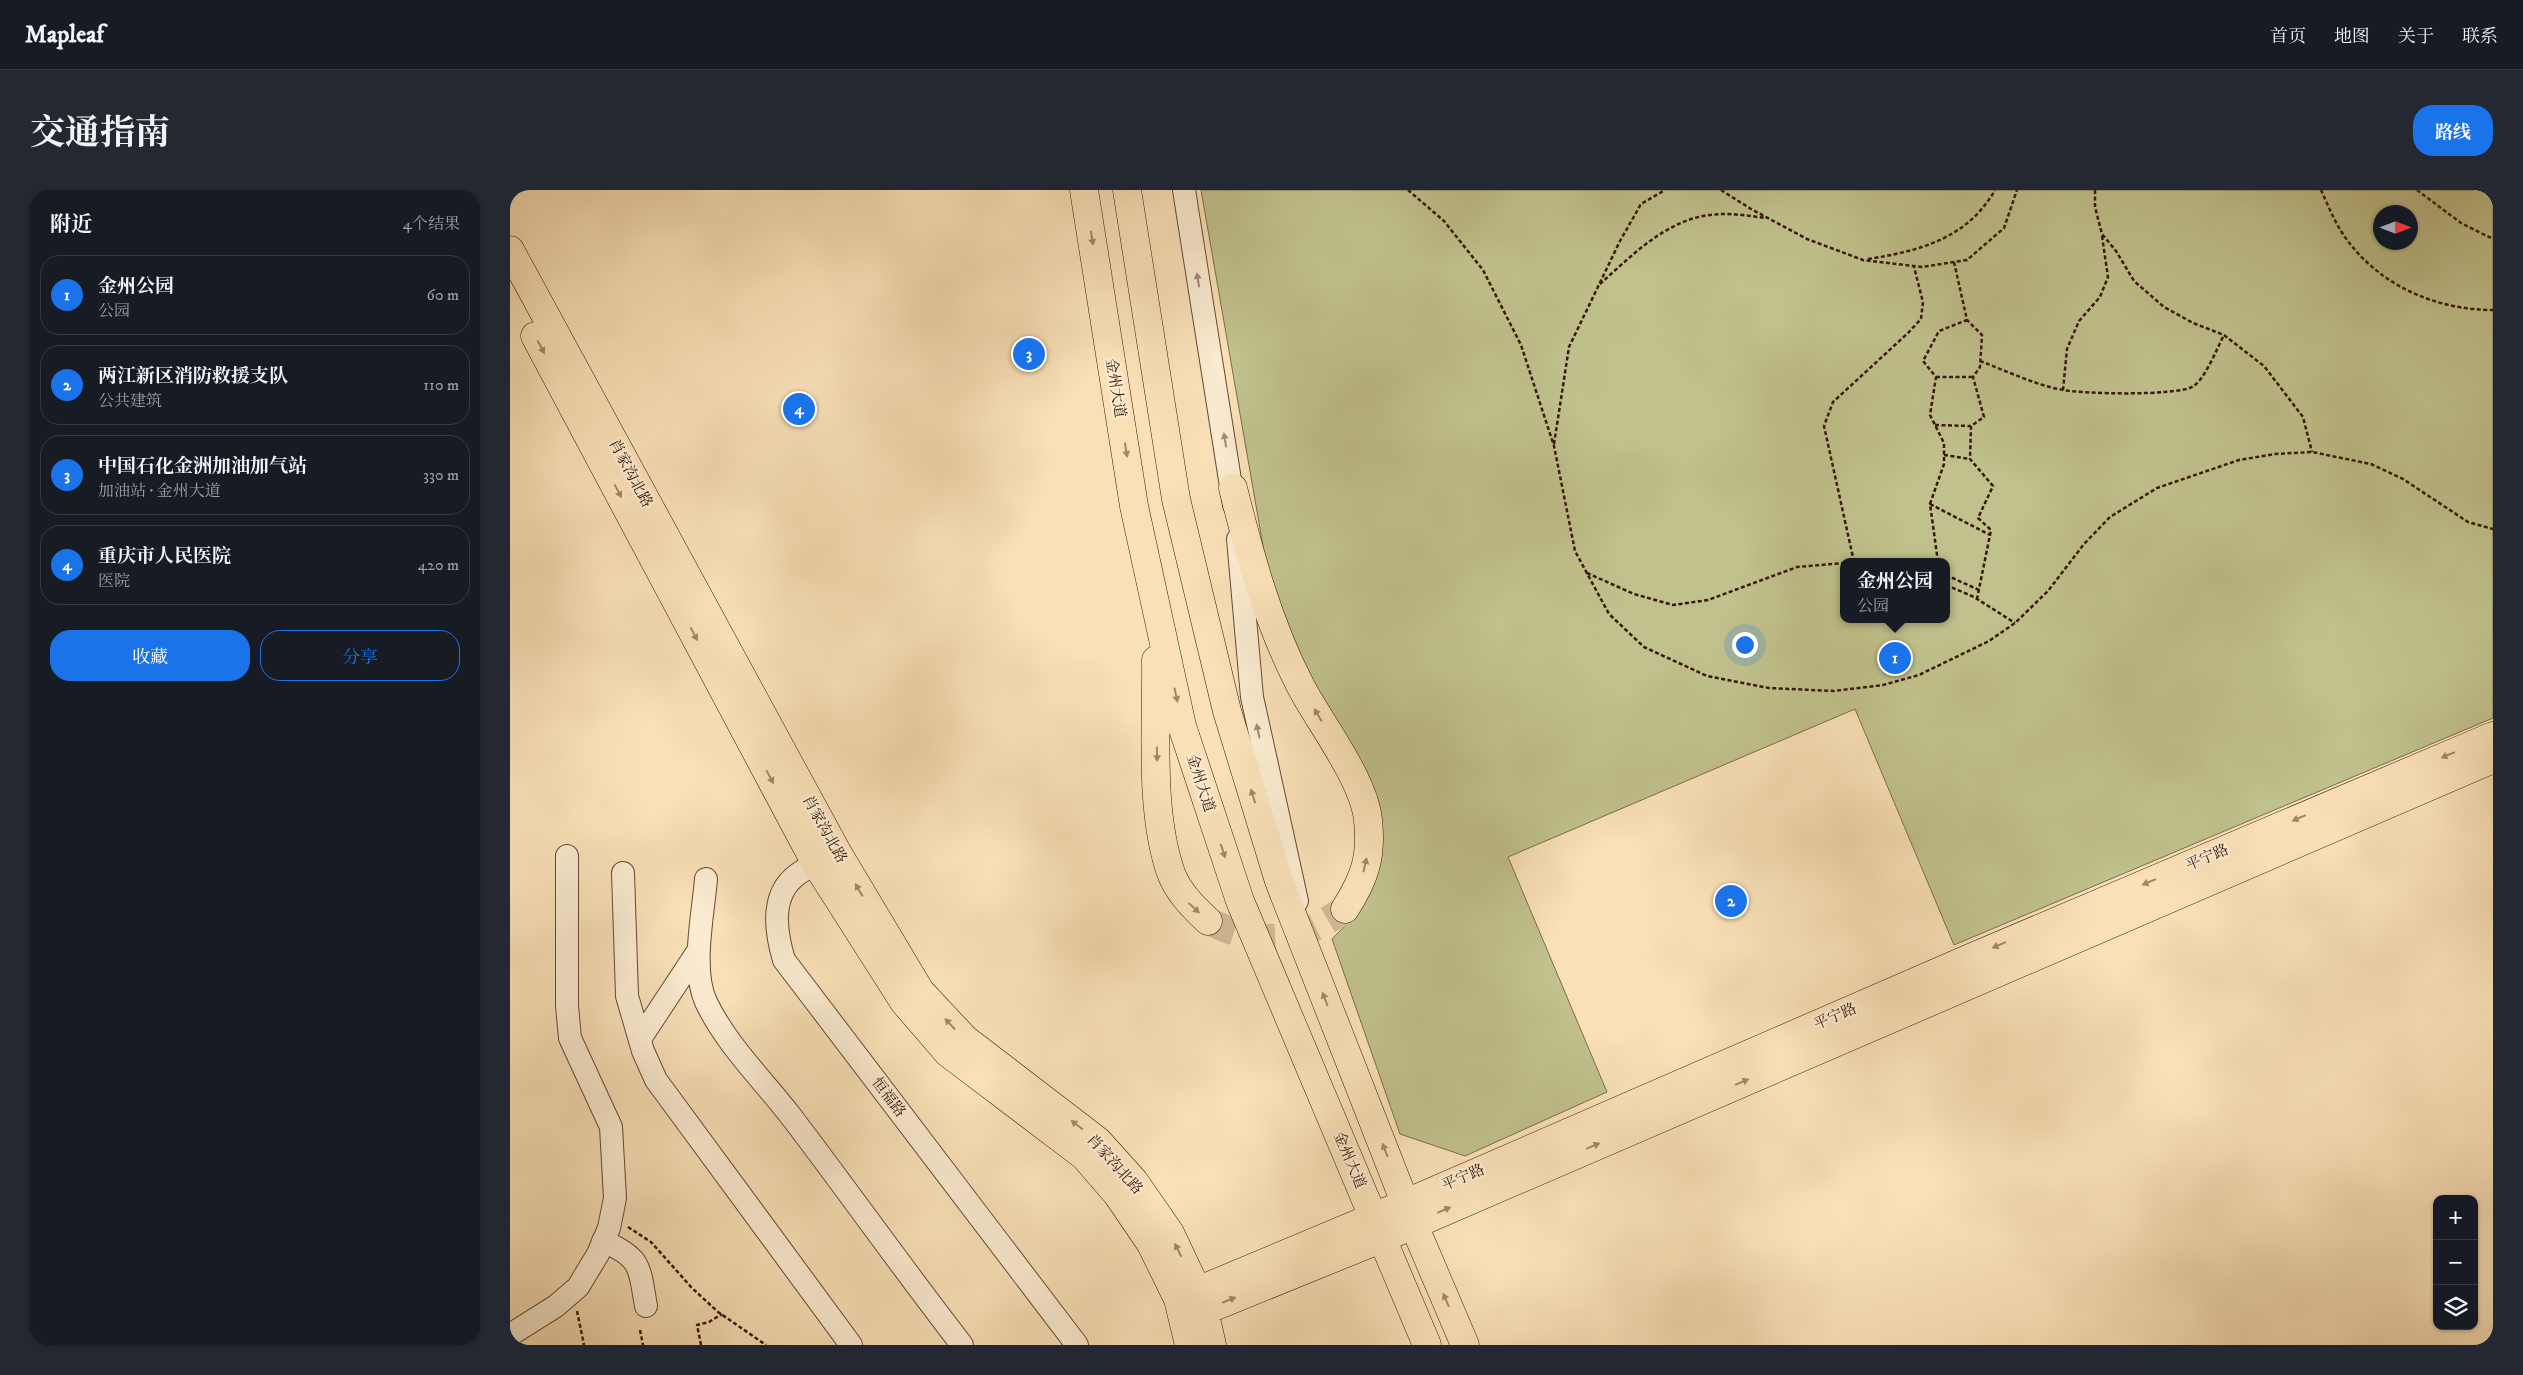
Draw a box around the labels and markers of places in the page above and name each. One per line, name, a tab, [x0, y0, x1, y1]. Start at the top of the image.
pin: 3	[1013, 335, 1045, 373]
pin: 4	[783, 390, 815, 428]
pin: 1	[1879, 639, 1911, 677]
pin: 2	[1715, 882, 1747, 920]

